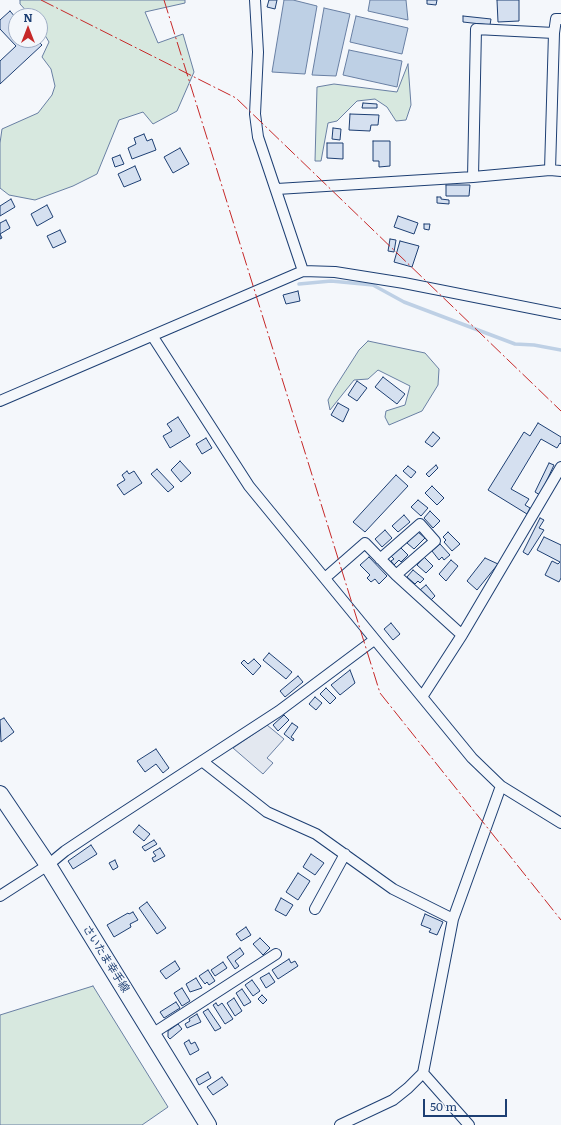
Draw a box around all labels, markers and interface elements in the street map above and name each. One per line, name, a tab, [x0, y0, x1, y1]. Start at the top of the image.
north arrow	[8, 8, 48, 48]
text: N	[23, 9, 33, 25]
street label: さいたま幸手線	[80, 923, 132, 995]
scale bar	[425, 1091, 509, 1117]
text: 50 m	[430, 1097, 457, 1115]

